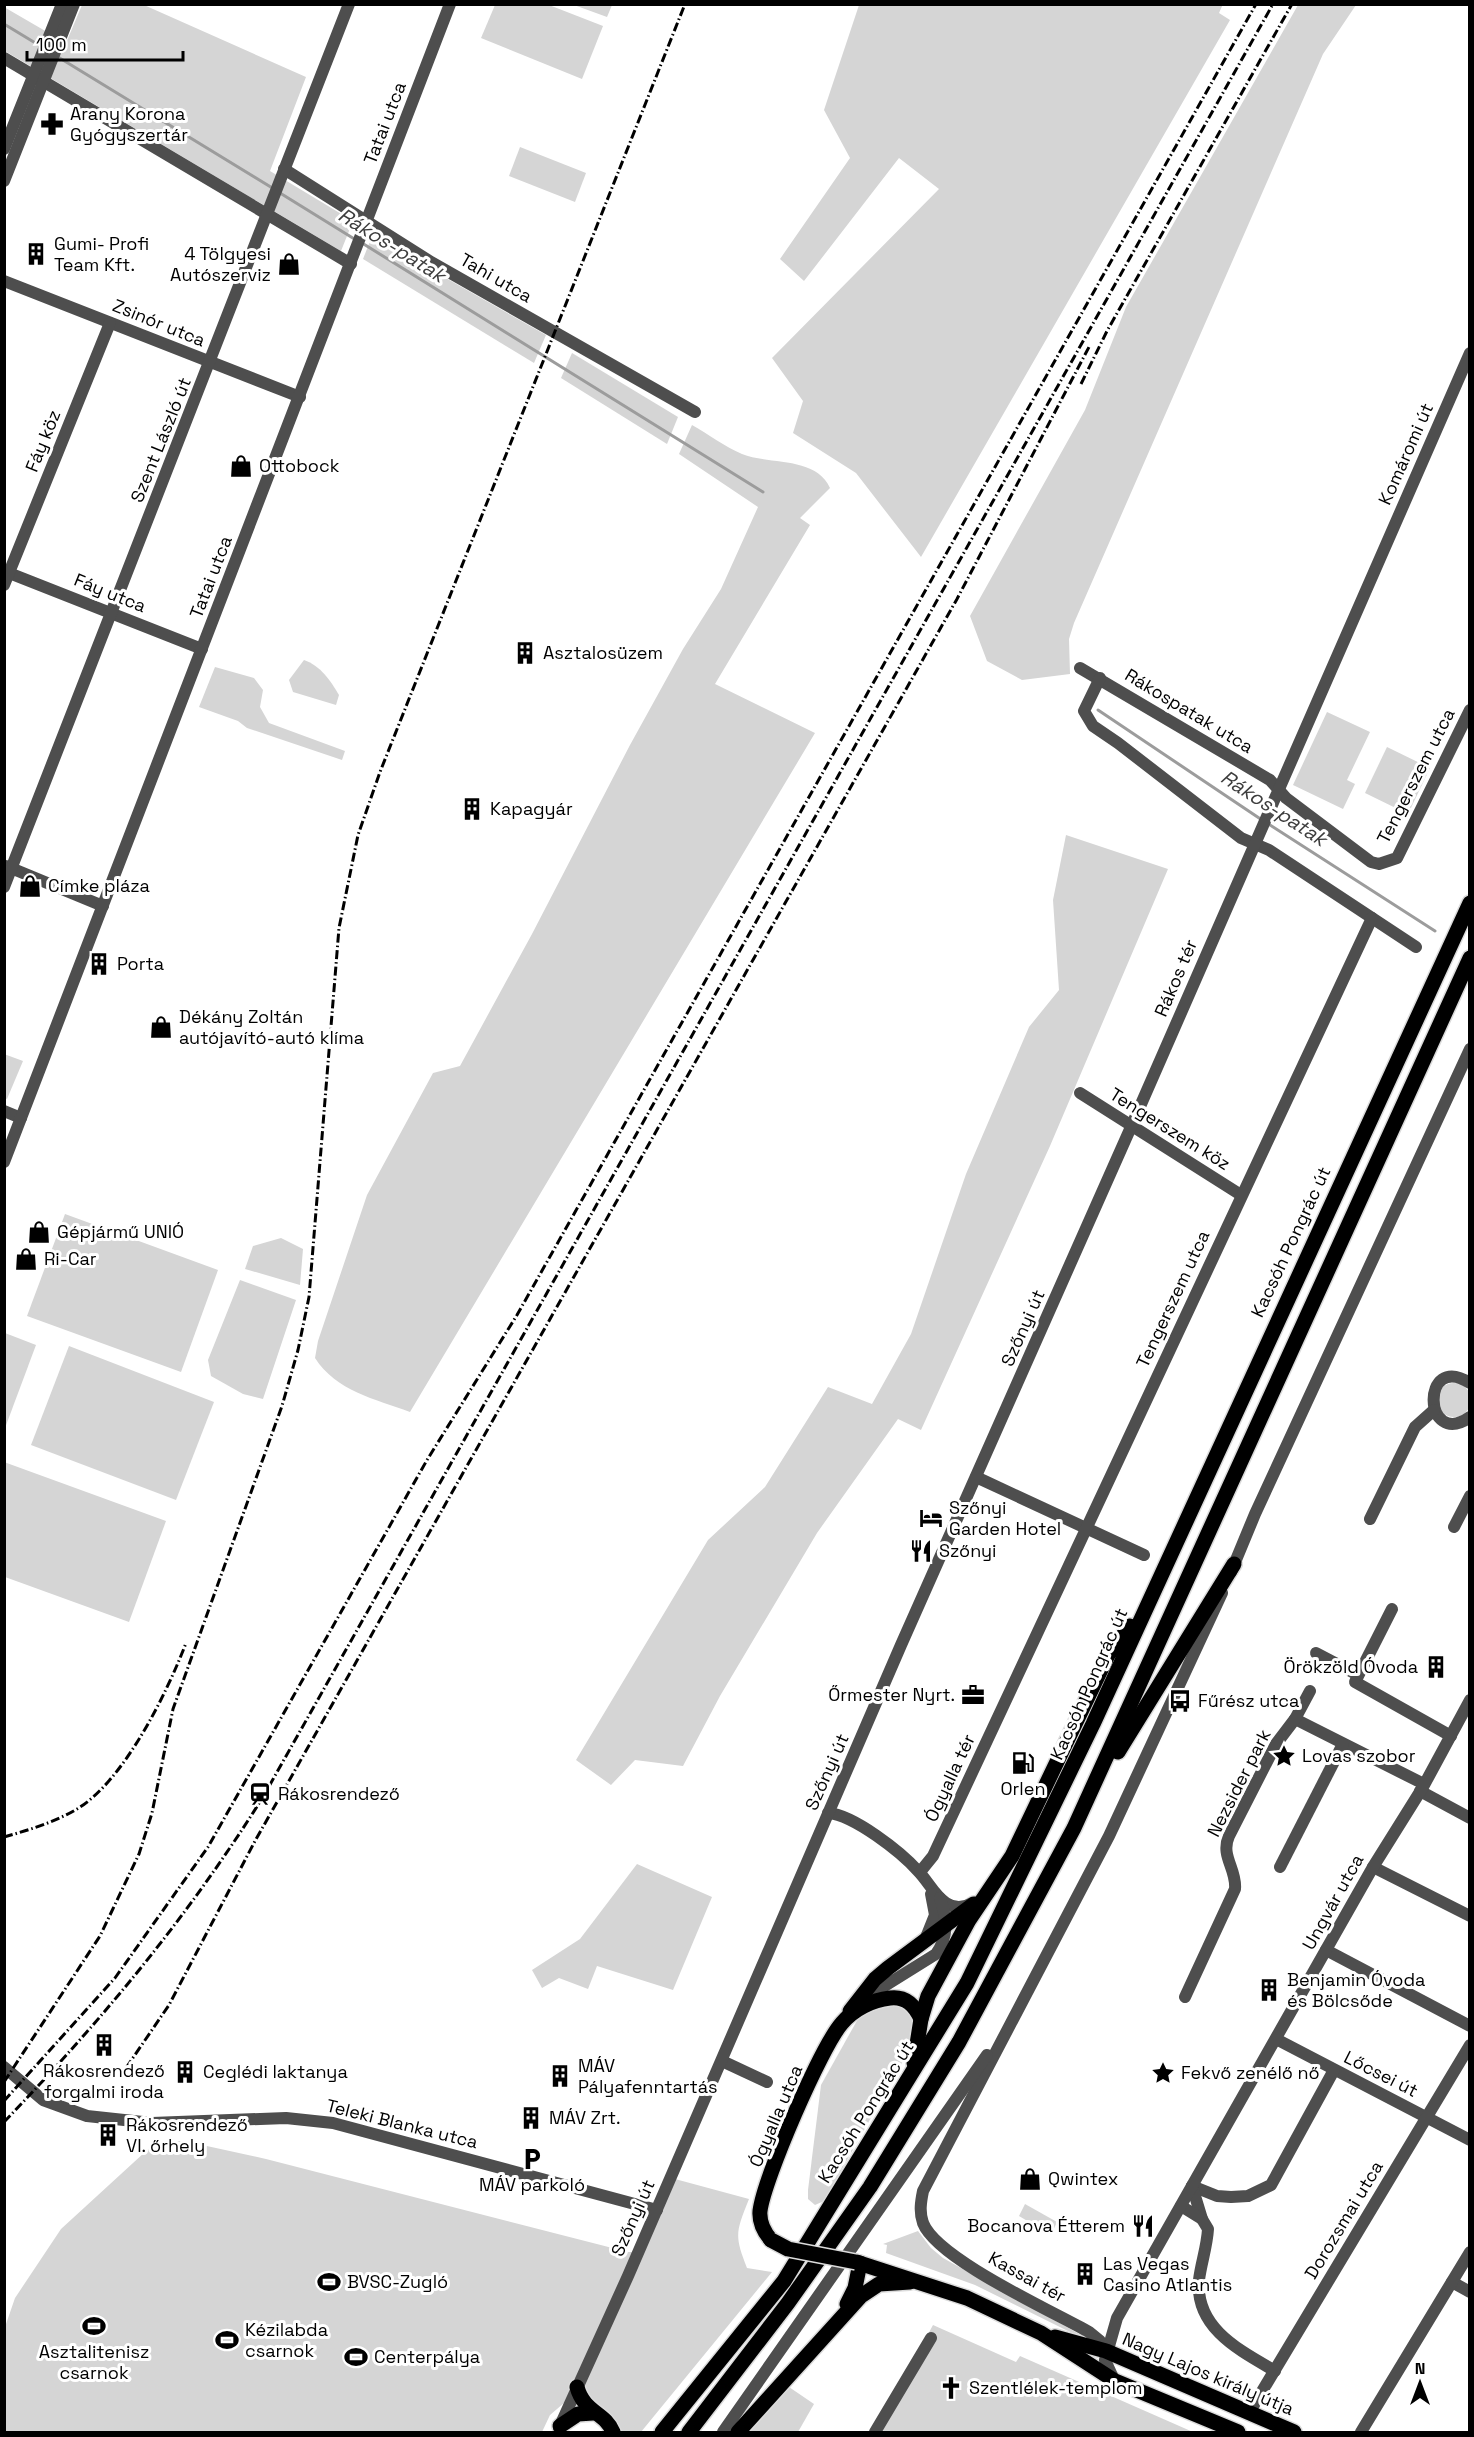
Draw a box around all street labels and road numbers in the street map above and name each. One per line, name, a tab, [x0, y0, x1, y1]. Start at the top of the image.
street label: Tatai utca	[358, 78, 411, 167]
street label: Tahi utca	[456, 248, 536, 307]
street label: Zsinór utca	[109, 294, 209, 352]
street label: Szent László út	[125, 374, 196, 506]
street label: Komáromi út	[1373, 399, 1438, 508]
street label: Fáy köz	[20, 406, 65, 475]
street label: Tatai utca	[184, 532, 237, 621]
street label: Fáy utca	[71, 568, 149, 617]
street label: Rákospatak utca	[1121, 663, 1258, 758]
street label: Tengerszem utca	[1372, 704, 1460, 847]
street label: Rákos tér	[1149, 936, 1202, 1020]
street label: Tengerszem köz	[1106, 1082, 1235, 1175]
street label: Kacsóh Pongrác út	[1246, 1163, 1336, 1321]
street label: Tengerszem utca	[1131, 1227, 1214, 1371]
street label: Szőnyi út	[995, 1286, 1050, 1370]
street label: Kacsóh Pongrác út	[1045, 1604, 1132, 1763]
street label: Nezsider park	[1202, 1725, 1276, 1840]
street label: Szőnyi út	[799, 1730, 854, 1814]
street label: Ógyalla tér	[919, 1730, 980, 1825]
street label: Ungvár utca	[1297, 1850, 1368, 1954]
street label: Kacsóh Pongrác út	[812, 2036, 919, 2187]
street label: Lőcsei út	[1340, 2045, 1422, 2102]
street label: Ógyalla utca	[744, 2061, 807, 2170]
street label: Teleki Blanka utca	[324, 2094, 480, 2153]
street label: Dorozsmai utca	[1299, 2156, 1388, 2283]
street label: Szőnyi út	[605, 2176, 660, 2260]
street label: Kassai tér	[985, 2246, 1070, 2307]
street label: Nagy Lajos király útja	[1119, 2327, 1297, 2420]

